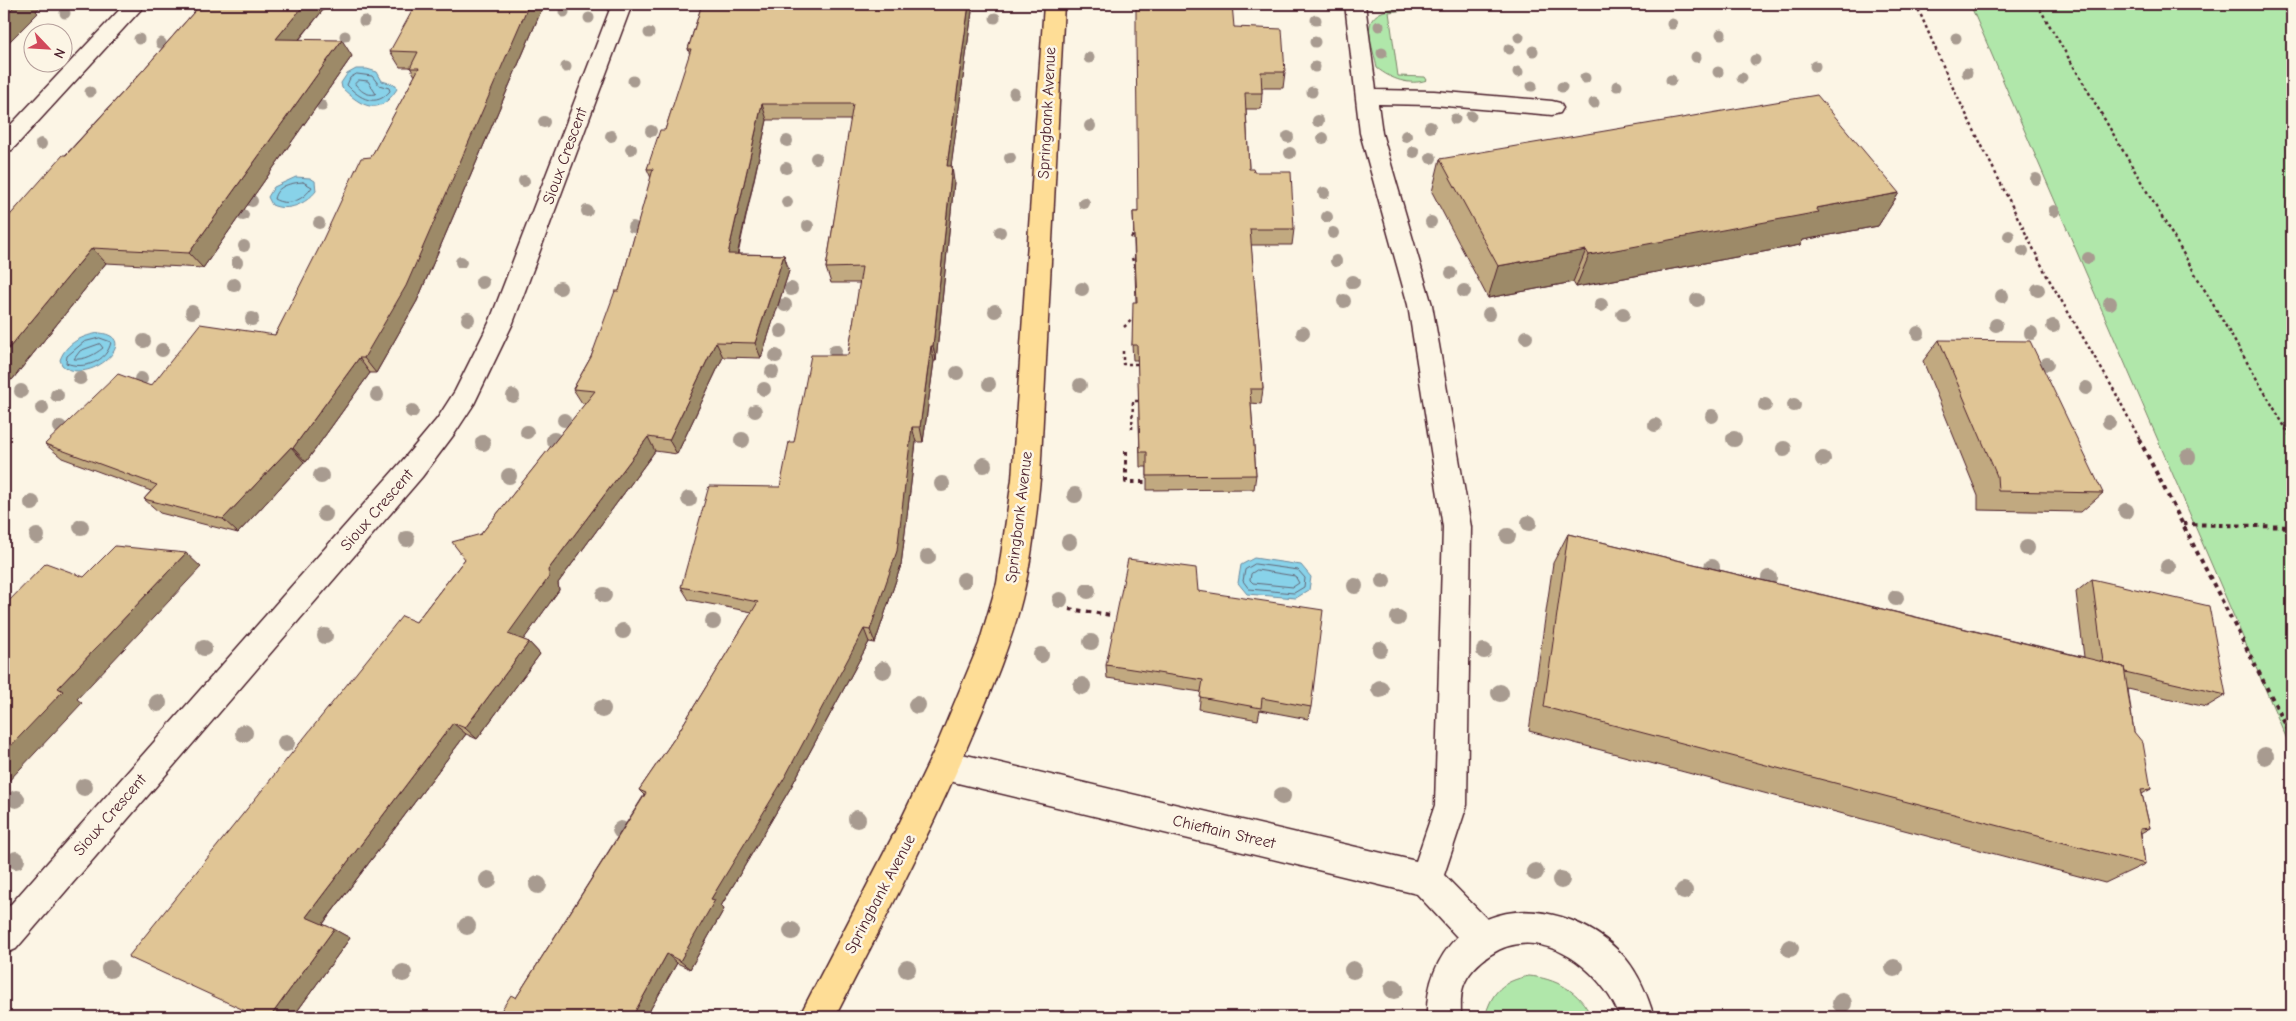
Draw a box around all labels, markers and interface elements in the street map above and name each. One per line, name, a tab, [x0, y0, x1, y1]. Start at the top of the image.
north arrow	[22, 22, 72, 72]
text: N	[50, 46, 69, 61]
street label: Springbank Avenue	[1035, 47, 1059, 179]
street label: Sioux Crescent	[539, 105, 591, 207]
street label: Springbank Avenue	[1002, 450, 1036, 584]
street label: Sioux Crescent	[337, 465, 417, 554]
street label: Sioux Crescent	[70, 770, 150, 859]
street label: Chieftain Street	[1171, 811, 1277, 853]
street label: Springbank Avenue	[841, 831, 919, 957]

